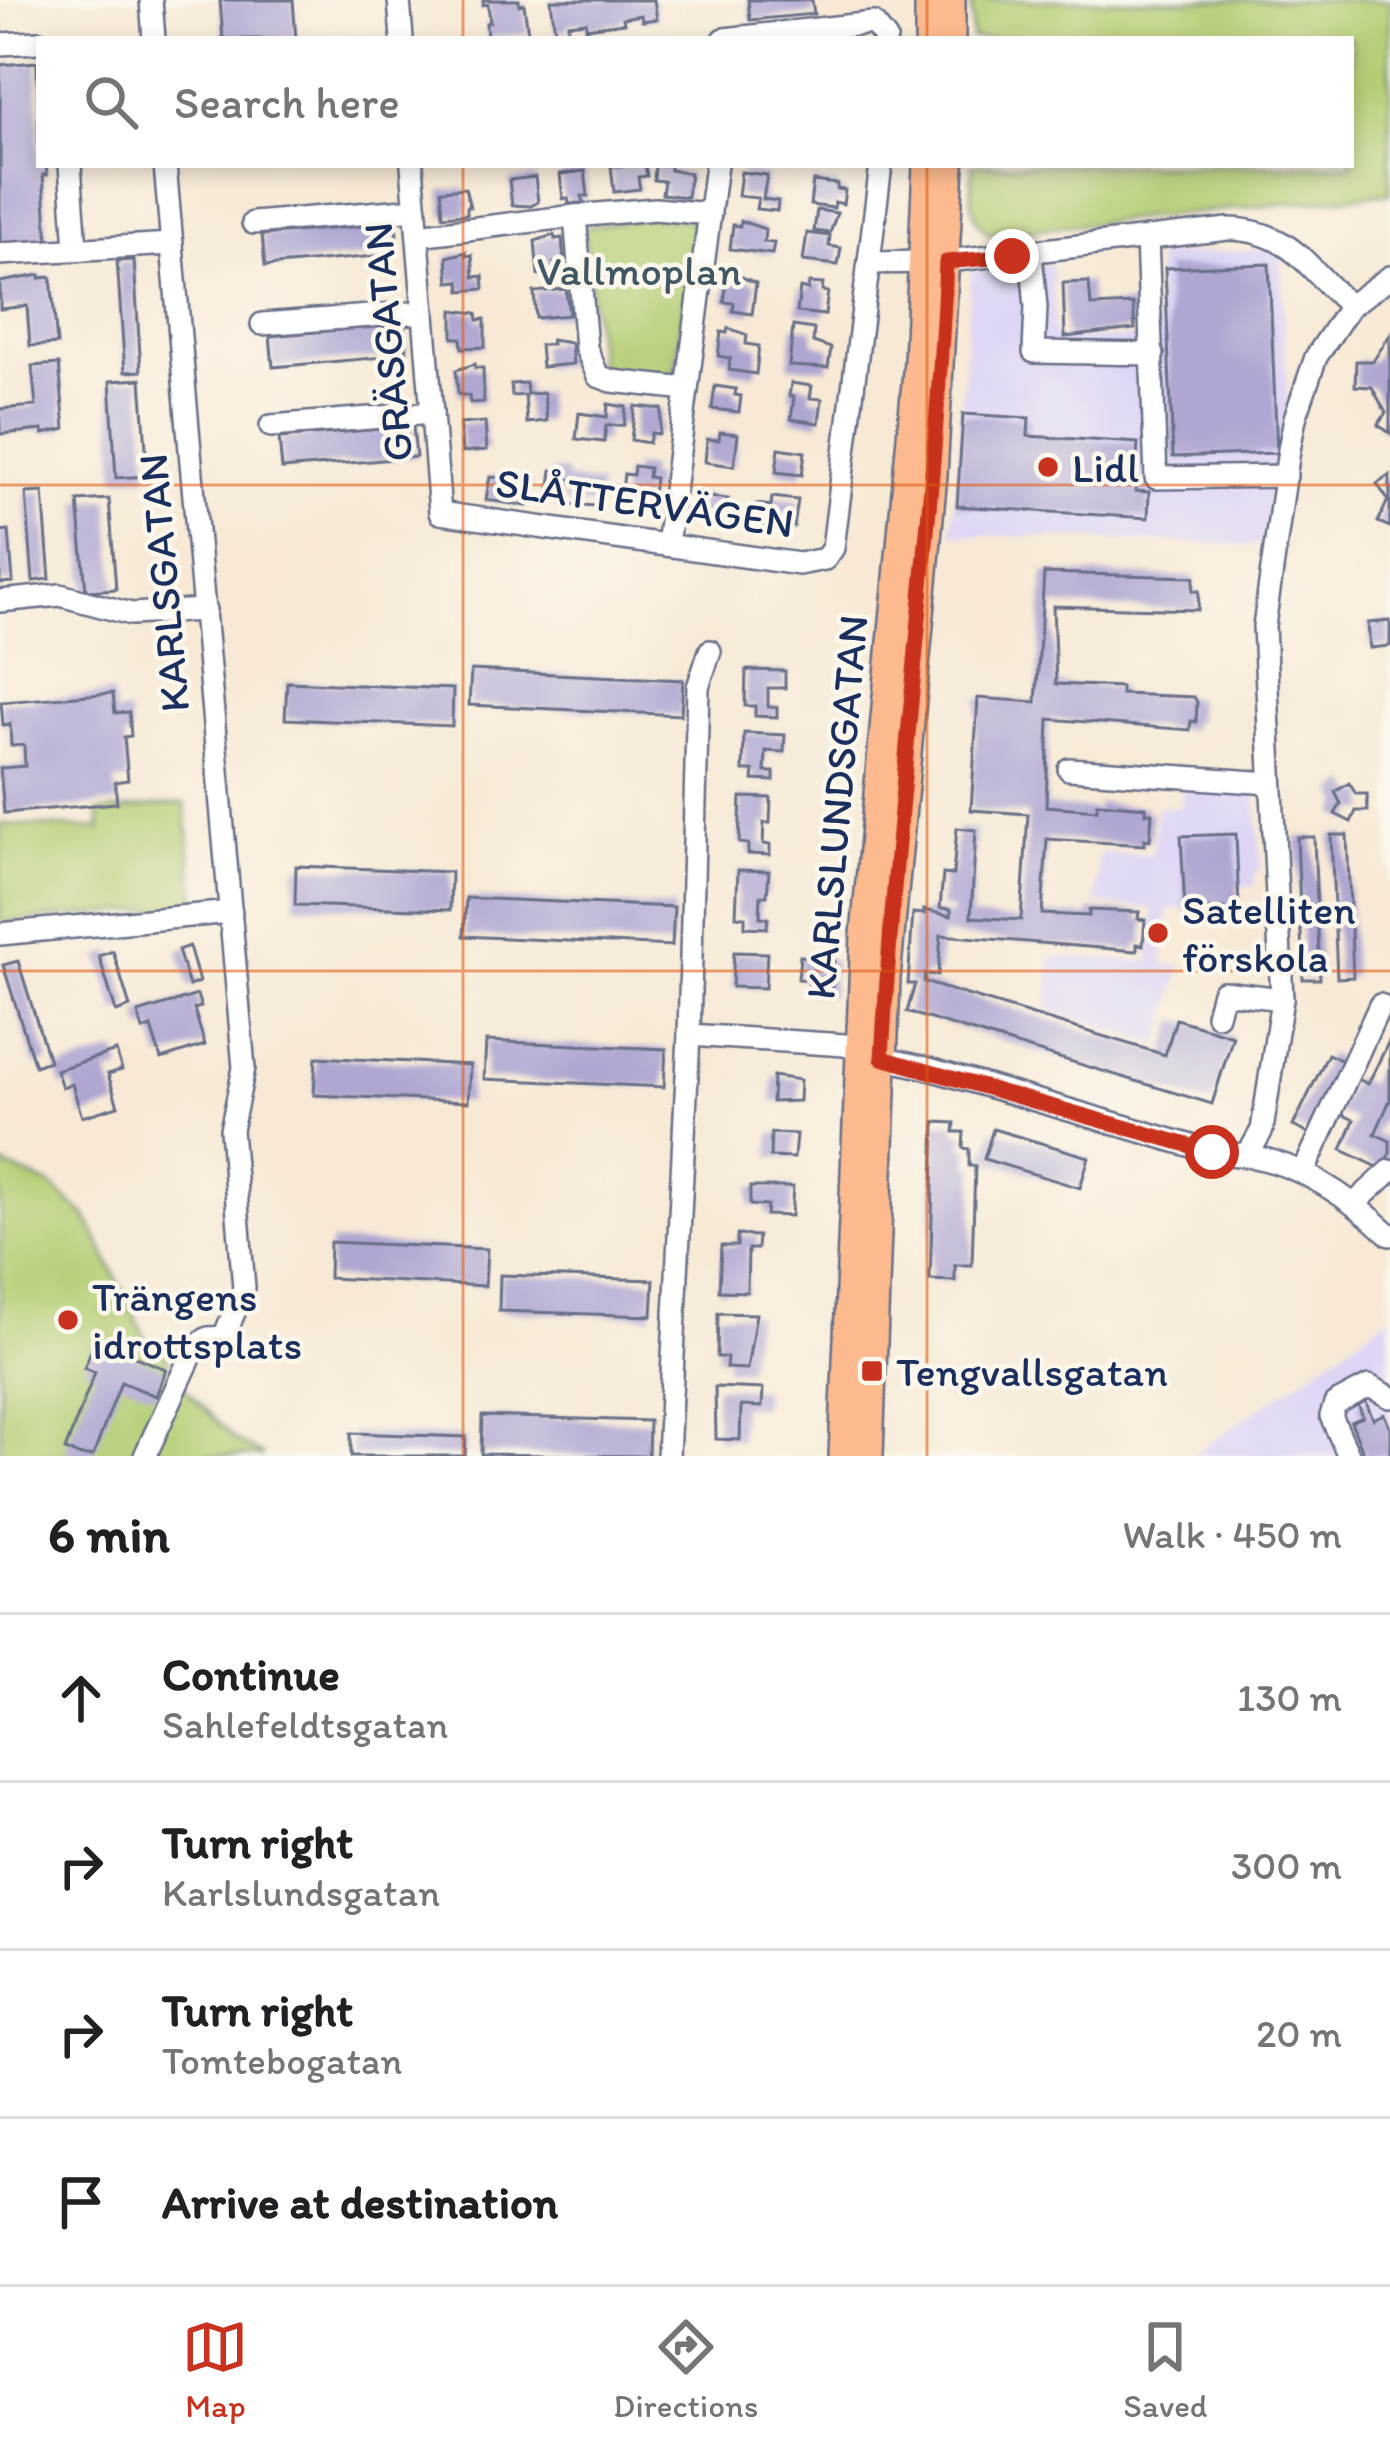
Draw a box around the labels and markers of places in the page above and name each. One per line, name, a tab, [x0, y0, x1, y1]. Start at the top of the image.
place label: Lidl	[1072, 442, 1139, 493]
marker: Lidl	[1035, 454, 1061, 480]
place label: Satelliten förskola	[1182, 884, 1356, 983]
marker: Satelliten förskola	[1145, 920, 1171, 946]
place label: Trängens idrottsplats	[92, 1271, 302, 1370]
marker: Trängens idrottsplats	[55, 1307, 81, 1333]
place label: Tengvallsgatan	[896, 1346, 1168, 1397]
marker: Tengvallsgatan	[859, 1358, 885, 1384]

